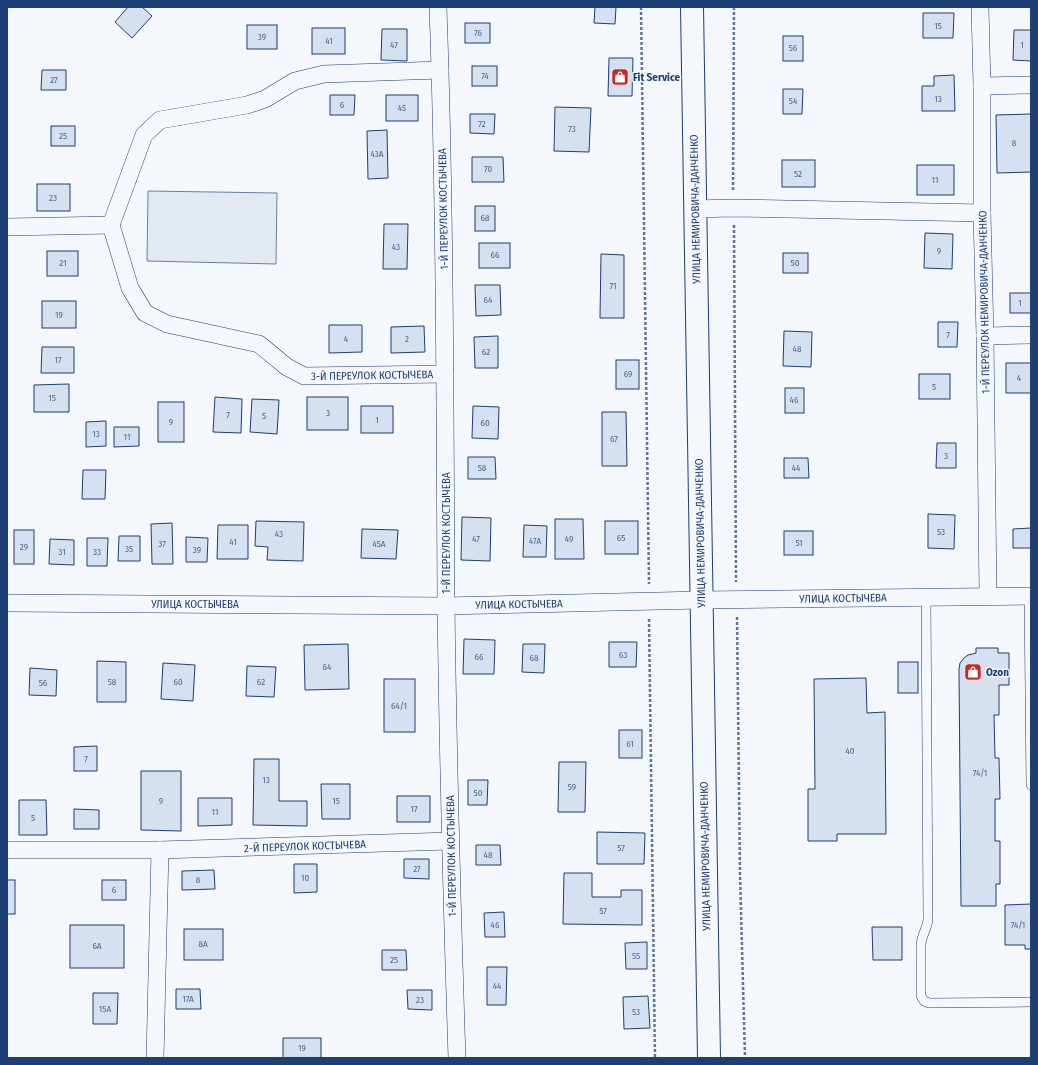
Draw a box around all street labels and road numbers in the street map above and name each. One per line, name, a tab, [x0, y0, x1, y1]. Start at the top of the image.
street label: УЛИЦА НЕМИРОВИЧА-ДАНЧЕНКО	[688, 134, 703, 285]
street label: 1-Й ПЕРЕУЛОК КОСТЫЧЕВА	[436, 148, 451, 270]
street label: 1-Й ПЕРЕУЛОК НЕМИРОВИЧА-ДАНЧЕНКО	[976, 210, 993, 394]
street label: 3-Й ПЕРЕУЛОК КОСТЫЧЕВА	[311, 368, 433, 383]
street label: УЛИЦА НЕМИРОВИЧА-ДАНЧЕНКО	[693, 458, 708, 609]
street label: 1-Й ПЕРЕУЛОК КОСТЫЧЕВА	[440, 472, 453, 594]
street label: УЛИЦА КОСТЫЧЕВА	[798, 591, 887, 606]
street label: УЛИЦА КОСТЫЧЕВА	[474, 597, 563, 612]
street label: УЛИЦА КОСТЫЧЕВА	[150, 598, 239, 611]
street label: УЛИЦА НЕМИРОВИЧА-ДАНЧЕНКО	[698, 781, 713, 932]
street label: 1-Й ПЕРЕУЛОК КОСТЫЧЕВА	[444, 795, 459, 917]
street label: 2-Й ПЕРЕУЛОК КОСТЫЧЕВА	[244, 838, 366, 855]

